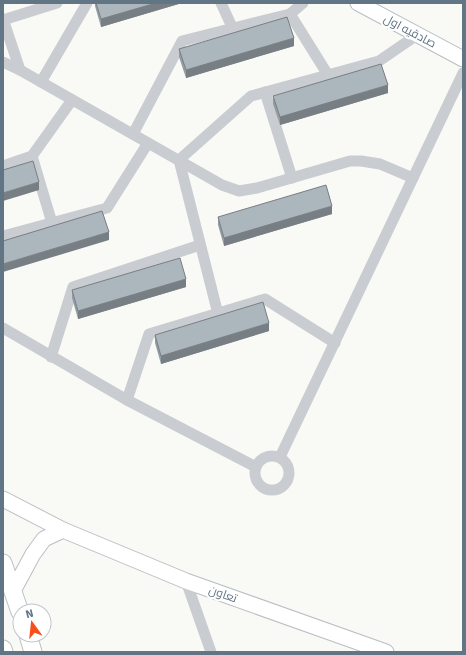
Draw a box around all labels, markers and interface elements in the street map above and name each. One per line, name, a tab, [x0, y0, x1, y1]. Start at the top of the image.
street label: صادقیه اول	[381, 11, 439, 52]
street label: تعاون	[207, 582, 240, 607]
north arrow	[12, 603, 52, 643]
text: N	[24, 607, 35, 621]

